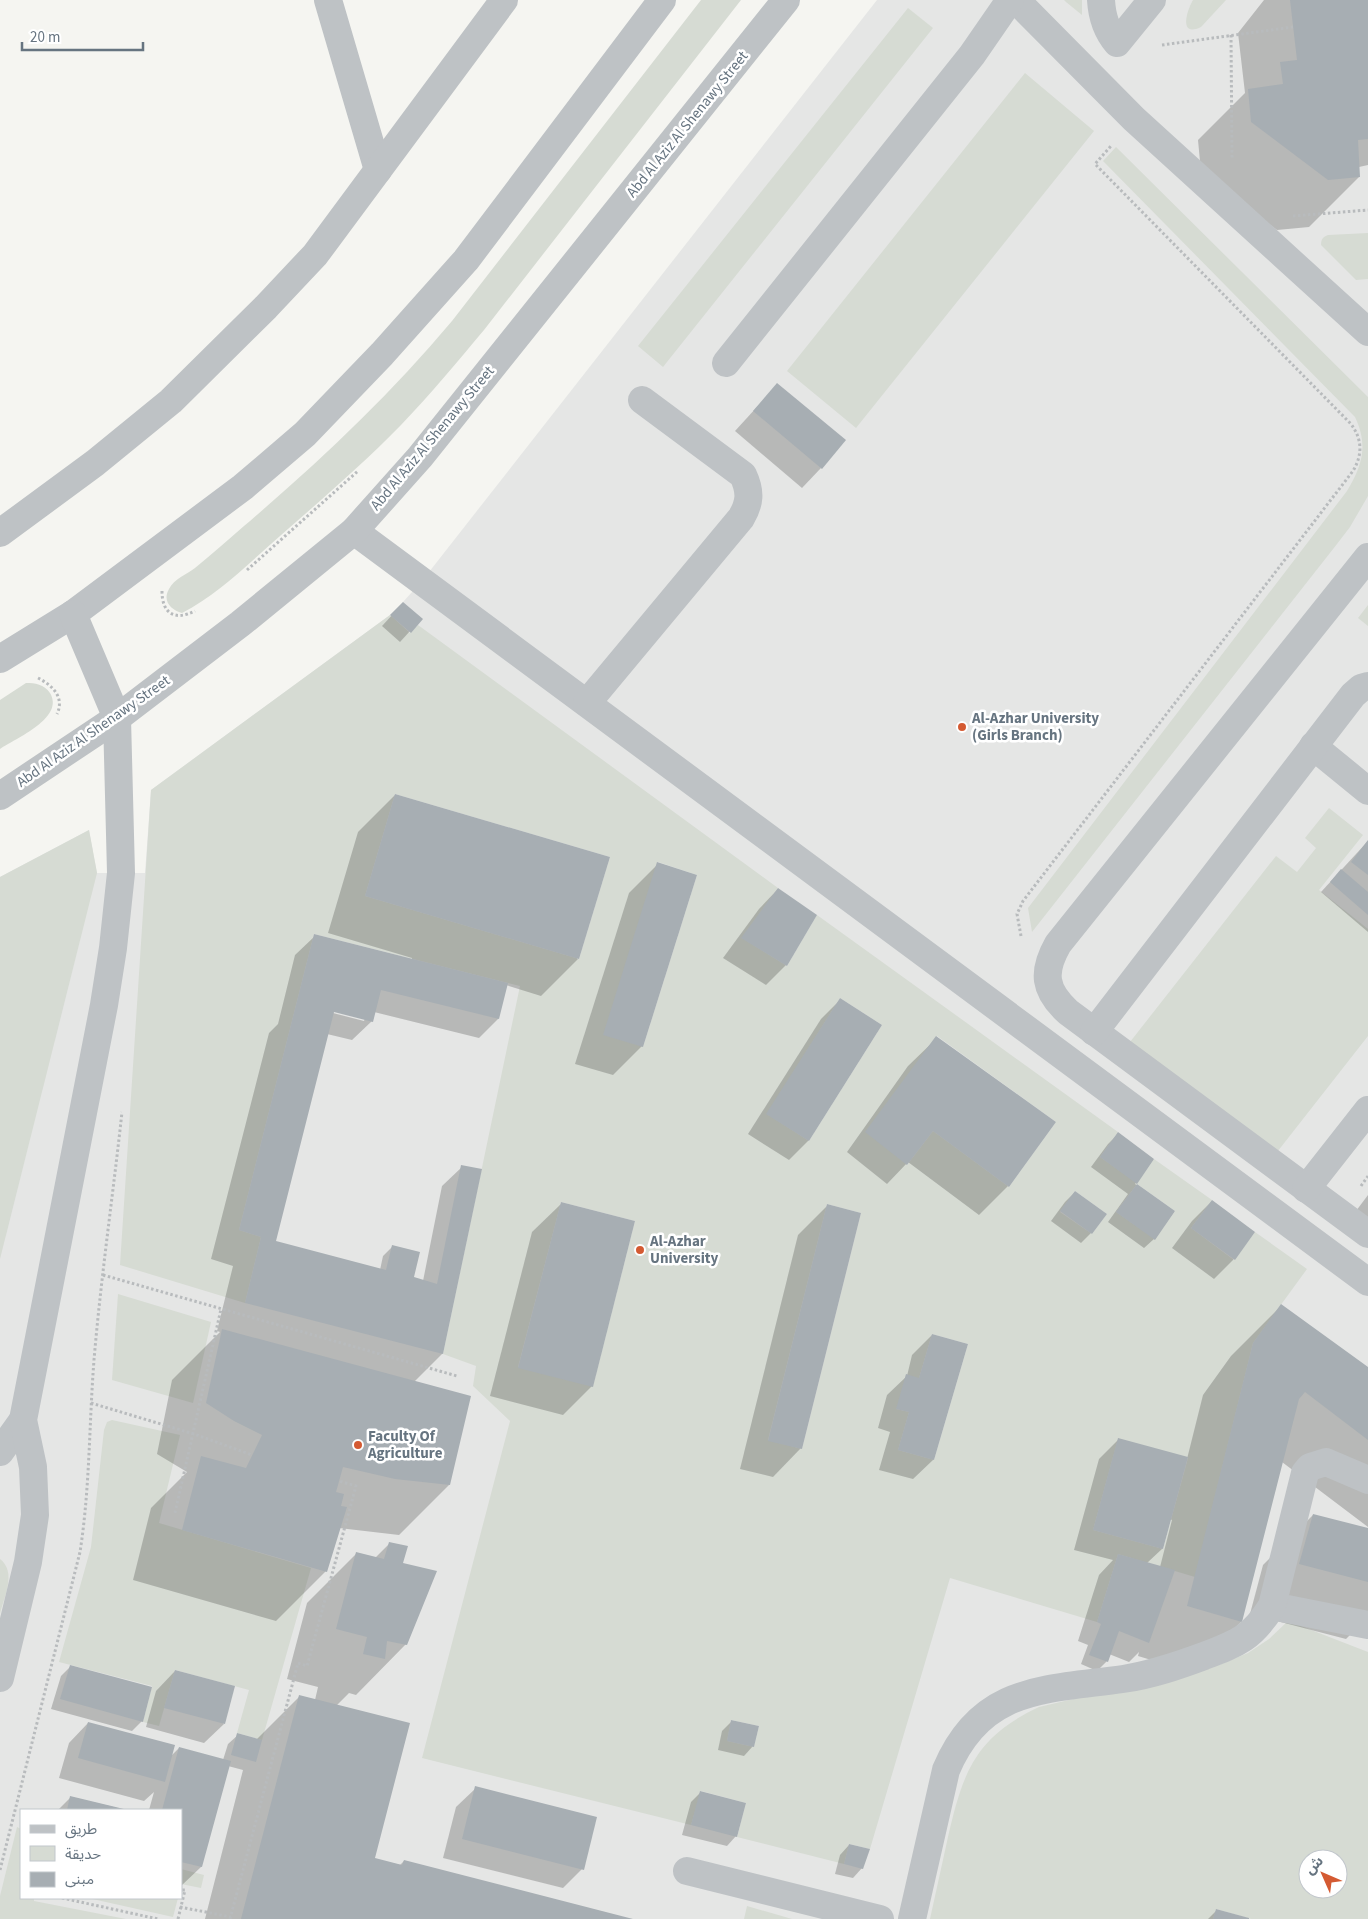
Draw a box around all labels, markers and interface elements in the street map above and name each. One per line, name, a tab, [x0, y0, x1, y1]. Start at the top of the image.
scale bar	[22, 20, 144, 52]
text: 20 m	[30, 27, 60, 48]
street label: Abd Al Aziz Al Shenawy Street	[622, 47, 753, 202]
street label: Abd Al Aziz Al Shenawy Street	[366, 361, 499, 515]
street label: Abd Al Aziz Al Shenawy Street	[12, 670, 174, 793]
place label: Al-Azhar University (Girls Branch)	[971, 708, 1099, 746]
marker: Al-Azhar University (Girls Branch)	[956, 721, 968, 733]
place label: Al-Azhar University	[649, 1231, 719, 1269]
marker: Al-Azhar University	[634, 1244, 646, 1256]
place label: Faculty Of Agriculture	[367, 1426, 443, 1464]
marker: Faculty Of Agriculture	[352, 1439, 364, 1451]
legend	[20, 1809, 182, 1899]
text: طريق	[65, 1819, 97, 1840]
text: حديقة	[65, 1844, 101, 1865]
north arrow	[1298, 1849, 1348, 1899]
text: ش	[1301, 1852, 1328, 1879]
text: مبنى	[65, 1869, 94, 1890]

